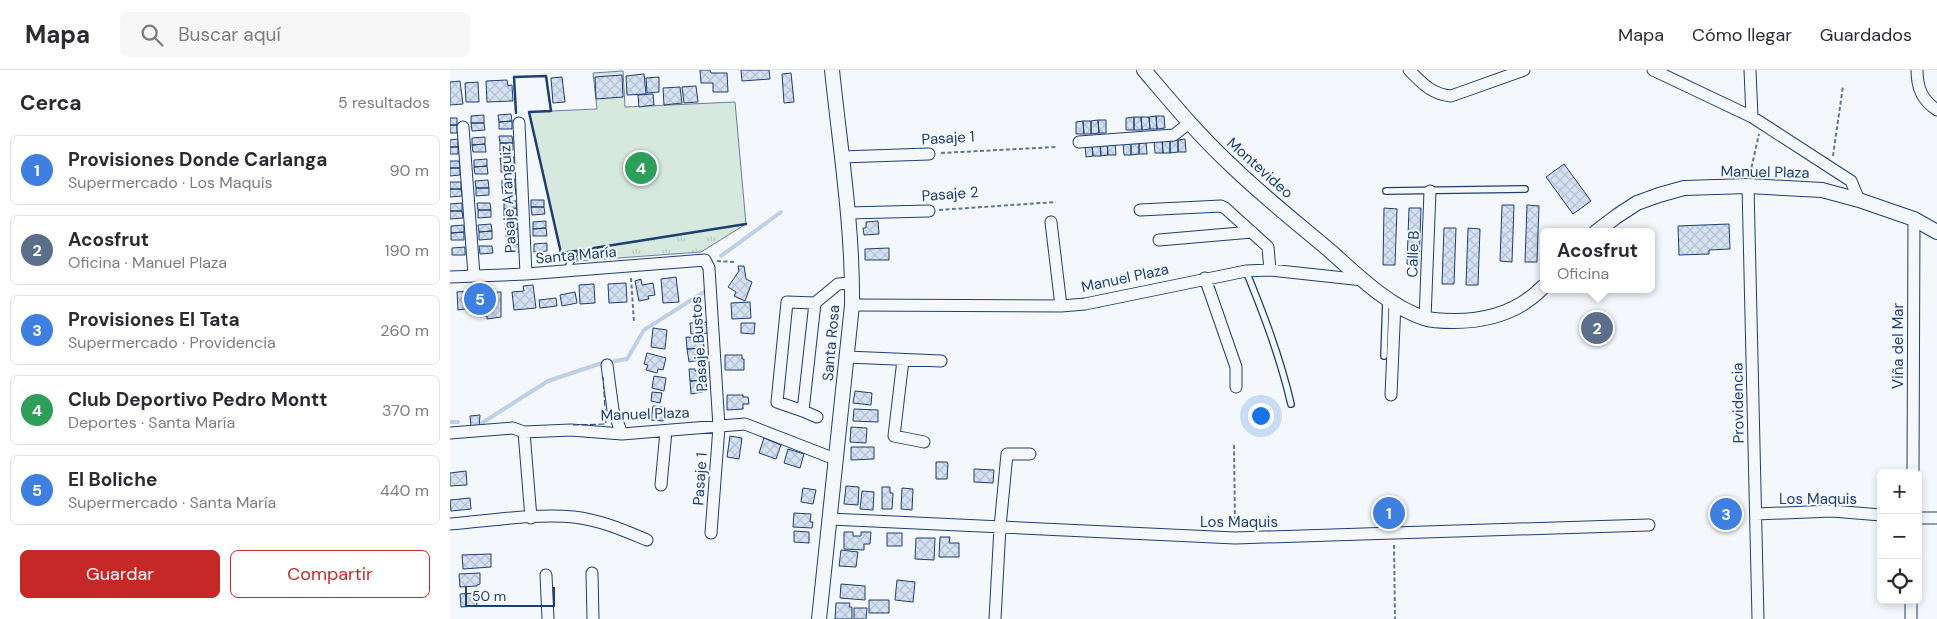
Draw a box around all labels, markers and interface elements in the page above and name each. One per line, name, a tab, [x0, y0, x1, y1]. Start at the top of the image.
search box	[120, 12, 470, 57]
text: Mapa	[25, 19, 90, 50]
icon: search	[138, 21, 166, 49]
text: Buscar aquí	[178, 22, 281, 47]
text: Mapa	[1618, 23, 1664, 47]
text: Cómo llegar	[1692, 23, 1792, 47]
text: Guardados	[1820, 23, 1912, 47]
text: Cerca	[20, 89, 82, 117]
text: 5 resultados	[338, 92, 430, 113]
street label: Pasaje 1	[921, 127, 975, 149]
street label: Montevideo	[1223, 133, 1297, 203]
street label: Pasaje Aranguiz	[495, 144, 521, 253]
text: Provisiones Donde Carlanga	[68, 147, 327, 172]
pin: 4	[625, 149, 657, 187]
text: 1	[34, 160, 40, 181]
text: 90 m	[389, 160, 429, 181]
street label: Manuel Plaza	[1720, 161, 1810, 183]
text: Supermercado · Los Maquis	[68, 172, 273, 193]
street label: Pasaje 2	[921, 182, 979, 206]
text: Acosfrut	[68, 227, 149, 252]
popup	[1540, 228, 1655, 293]
street label: Calle B	[1402, 230, 1424, 278]
text: Acosfrut	[1557, 238, 1638, 263]
text: 2	[32, 240, 42, 261]
text: 190 m	[385, 240, 429, 261]
street label: Santa María	[535, 241, 617, 269]
text: Oficina · Manuel Plaza	[68, 252, 227, 273]
street label: Manuel Plaza	[1079, 259, 1171, 297]
text: Oficina	[1557, 263, 1609, 284]
pin: 5	[464, 280, 496, 318]
street label: Pasaje Bustos	[686, 296, 712, 392]
street label: Viña del Mar	[1888, 303, 1908, 389]
street label: Santa Rosa	[818, 304, 844, 382]
text: Provisiones El Tata	[68, 307, 240, 332]
pin: 2	[1581, 309, 1613, 347]
text: 3	[32, 320, 42, 341]
text: 260 m	[380, 320, 429, 341]
text: Supermercado · Providencia	[68, 332, 276, 353]
street label: Providencia	[1727, 362, 1749, 444]
text: Club Deportivo Pedro Montt	[68, 387, 328, 412]
text: 4	[32, 400, 42, 421]
text: 370 m	[382, 400, 429, 421]
street label: Manuel Plaza	[600, 402, 690, 426]
your location	[1248, 403, 1274, 429]
text: Deportes · Santa María	[68, 412, 235, 433]
street label: Pasaje 1	[688, 452, 712, 506]
text: El Boliche	[68, 467, 157, 492]
map controls	[1877, 469, 1922, 604]
button: +	[1877, 469, 1922, 514]
text: 5	[32, 480, 42, 501]
text: 440 m	[380, 480, 429, 501]
street label: Los Maquis	[1779, 489, 1857, 509]
text: Supermercado · Santa María	[68, 492, 276, 513]
pin: 1	[1373, 494, 1405, 532]
pin: 3	[1710, 495, 1742, 533]
street label: Los Maquis	[1200, 512, 1278, 532]
button: −	[1877, 514, 1922, 559]
button: Guardar	[20, 550, 220, 598]
button: Compartir	[230, 550, 430, 598]
button: locate	[1877, 559, 1922, 604]
scale bar	[465, 584, 555, 607]
text: 50 m	[472, 587, 506, 605]

